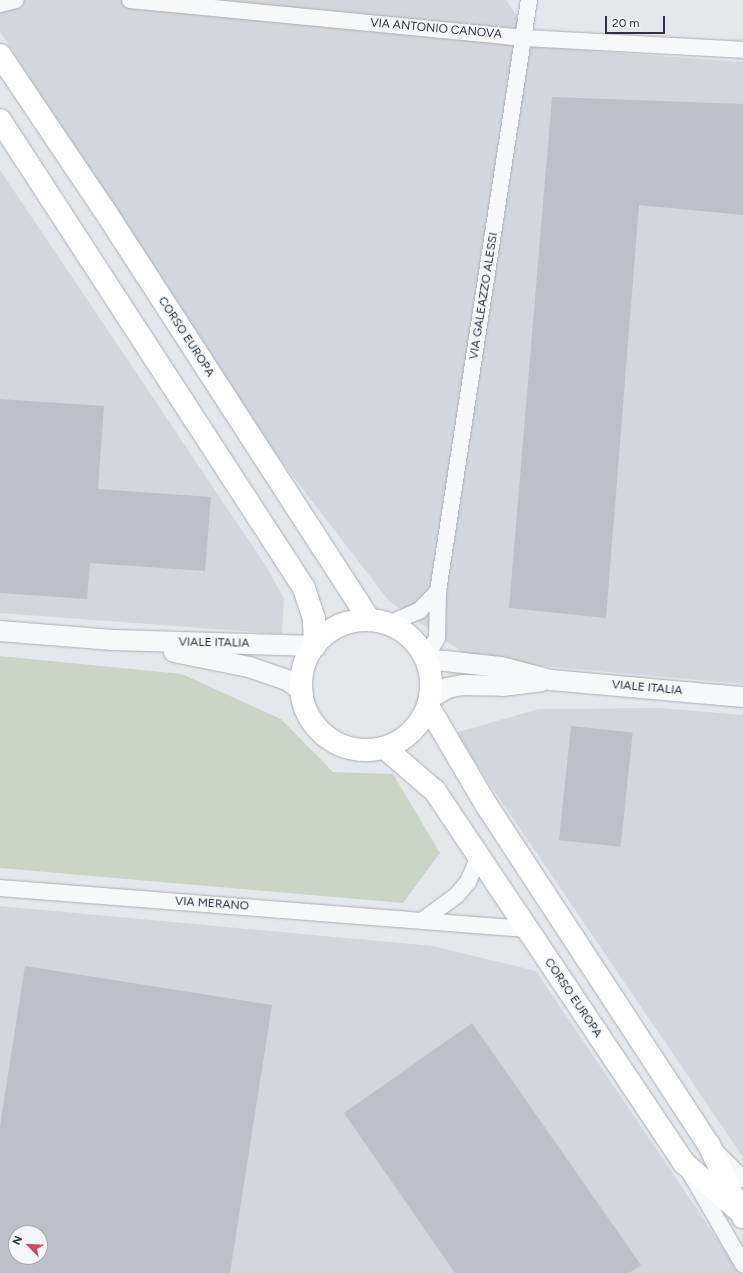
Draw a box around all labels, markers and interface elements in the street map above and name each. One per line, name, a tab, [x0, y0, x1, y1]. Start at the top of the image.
scale bar	[607, 8, 667, 34]
street label: VIA ANTONIO CANOVA	[370, 16, 502, 42]
text: 20 m	[612, 16, 640, 30]
street label: VIA GALEAZZO ALESSI	[467, 231, 501, 361]
street label: CORSO EUROPA	[155, 294, 217, 380]
street label: VIALE ITALIA	[178, 635, 250, 651]
street label: VIALE ITALIA	[611, 678, 683, 698]
street label: VIA MERANO	[175, 894, 249, 914]
street label: CORSO EUROPA	[541, 956, 605, 1040]
north arrow	[8, 1225, 48, 1265]
text: N	[10, 1234, 25, 1247]

